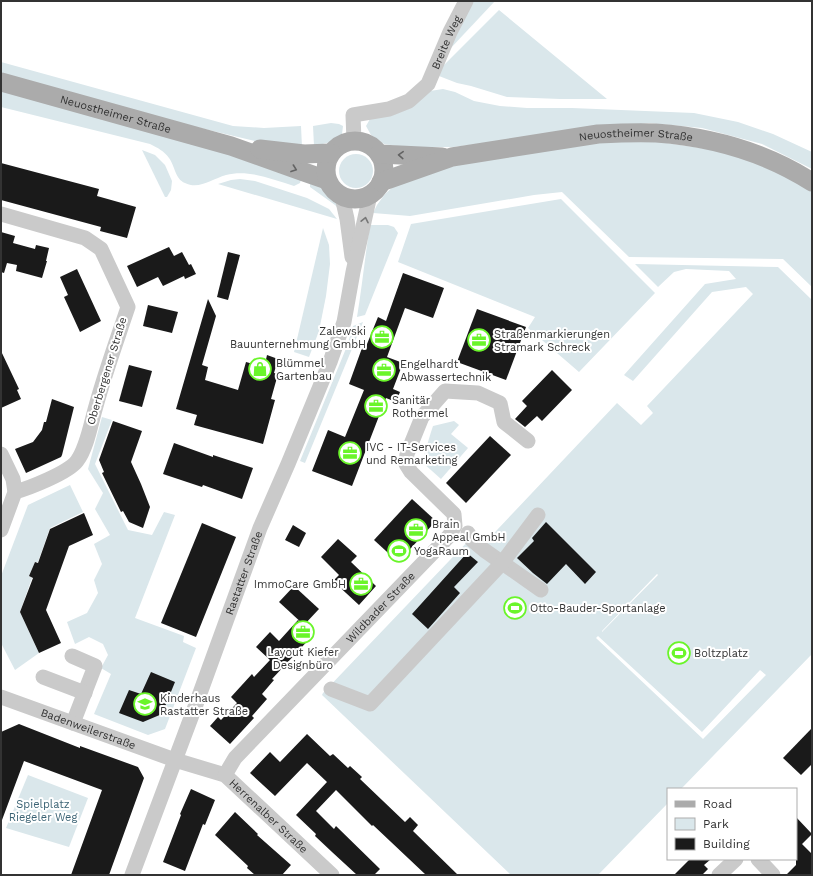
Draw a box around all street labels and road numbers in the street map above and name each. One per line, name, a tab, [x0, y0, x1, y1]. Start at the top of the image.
street label: Breite Weg	[428, 13, 464, 71]
street label: Neuostheimer Straße	[59, 92, 173, 136]
street label: Neuostheimer Straße	[578, 126, 694, 144]
street label: Oberbergener Straße	[84, 316, 130, 426]
street label: Rastatter Straße	[222, 529, 265, 617]
street label: Wildbader Straße	[343, 569, 417, 646]
street label: Badenweilerstraße	[39, 706, 138, 752]
street label: Herrenalber Straße	[227, 776, 311, 856]

